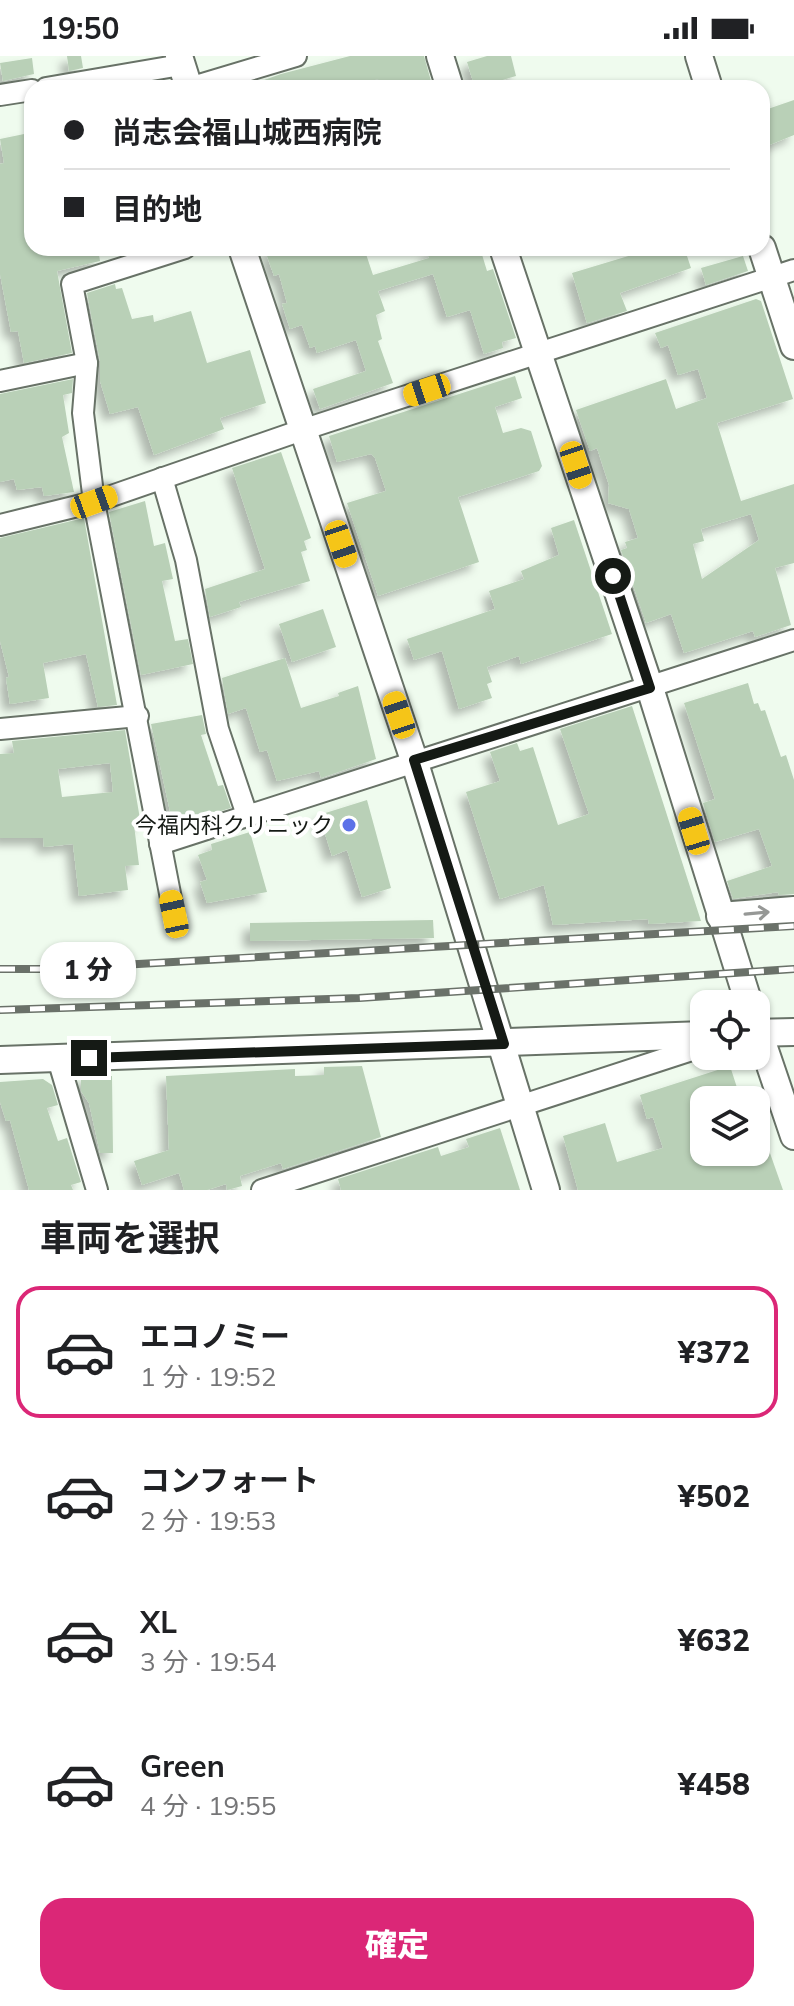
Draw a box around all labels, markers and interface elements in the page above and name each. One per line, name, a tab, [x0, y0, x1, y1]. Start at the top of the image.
text: 19:50	[40, 9, 119, 47]
text: 尚志会福山城西病院	[112, 113, 382, 151]
text: 目的地	[112, 190, 202, 228]
car	[400, 371, 454, 409]
car	[557, 438, 595, 492]
car	[67, 483, 121, 521]
car	[322, 517, 360, 571]
route start	[595, 558, 631, 594]
car	[380, 688, 418, 742]
car	[676, 805, 712, 857]
place label: 今福内科クリニック	[135, 811, 333, 839]
marker: 今福内科クリニック	[340, 816, 358, 834]
car	[157, 888, 191, 940]
one-way arrow	[743, 905, 770, 920]
callout: 1 分	[41, 942, 137, 998]
text: 1 分	[64, 953, 112, 986]
map controls	[690, 990, 770, 1166]
button: locate	[690, 990, 770, 1070]
route end	[71, 1040, 107, 1076]
button: layers	[690, 1086, 770, 1166]
text: 車両を選択	[40, 1215, 220, 1260]
icon: car	[44, 1316, 116, 1388]
text: エコノミー	[140, 1317, 290, 1355]
text: ¥372	[678, 1333, 750, 1371]
text: 1 分 · 19:52	[140, 1360, 276, 1393]
icon: car	[44, 1460, 116, 1532]
text: コンフォート	[140, 1461, 319, 1499]
text: ¥502	[678, 1477, 750, 1515]
text: 2 分 · 19:53	[140, 1504, 276, 1537]
text: XL	[140, 1603, 177, 1641]
icon: car	[44, 1604, 116, 1676]
text: ¥632	[678, 1621, 750, 1659]
text: 3 分 · 19:54	[140, 1645, 276, 1678]
text: Green	[140, 1747, 225, 1785]
icon: car	[44, 1748, 116, 1820]
text: ¥458	[678, 1765, 750, 1803]
text: 4 分 · 19:55	[140, 1789, 276, 1822]
button: 確定	[40, 1898, 754, 1990]

